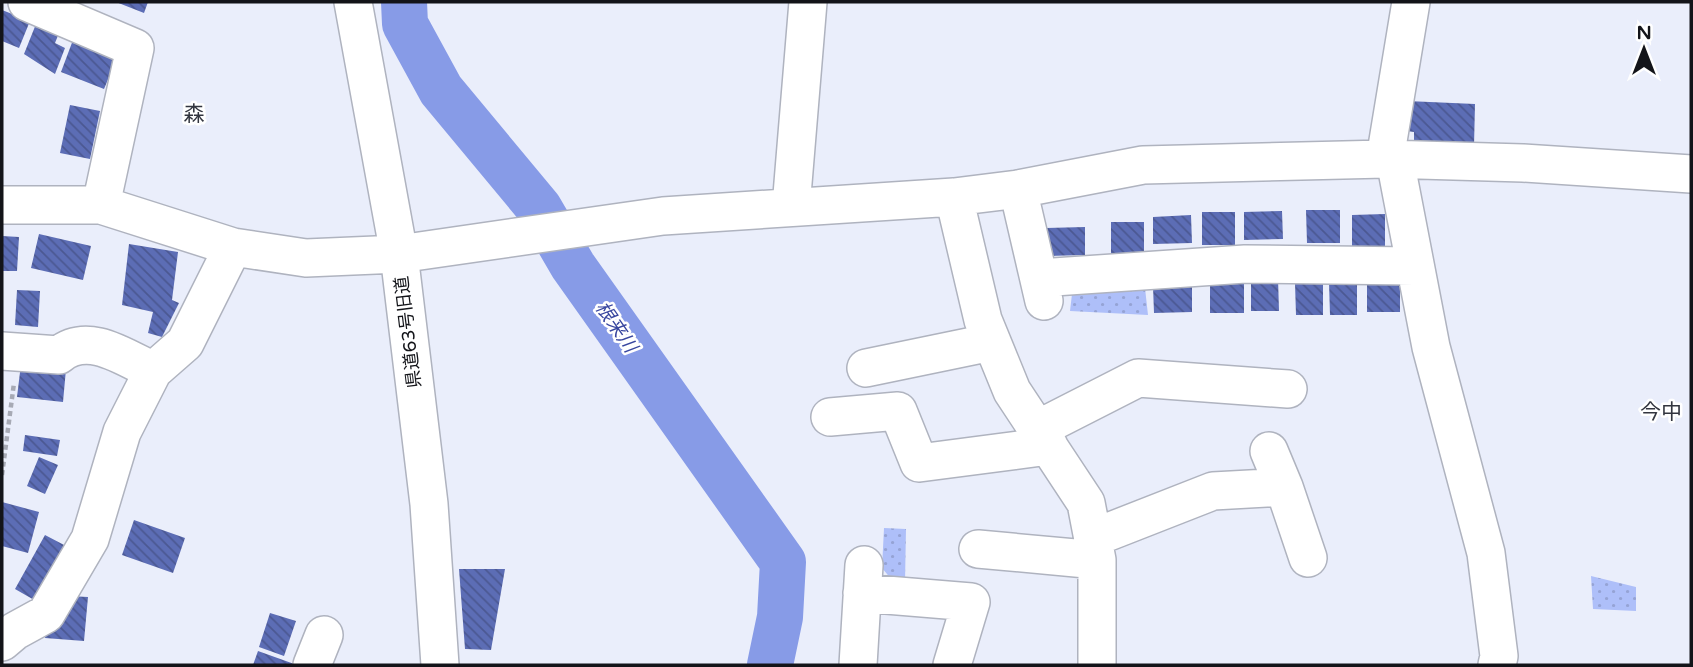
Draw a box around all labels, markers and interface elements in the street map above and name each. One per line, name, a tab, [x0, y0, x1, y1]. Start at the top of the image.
north arrow	[1609, 14, 1679, 84]
text: N	[1636, 22, 1652, 44]
district label: 森	[184, 102, 205, 127]
street label: 県道63号旧道	[390, 275, 426, 389]
water label: 根来川	[591, 297, 643, 358]
district label: 今中	[1640, 400, 1682, 425]

